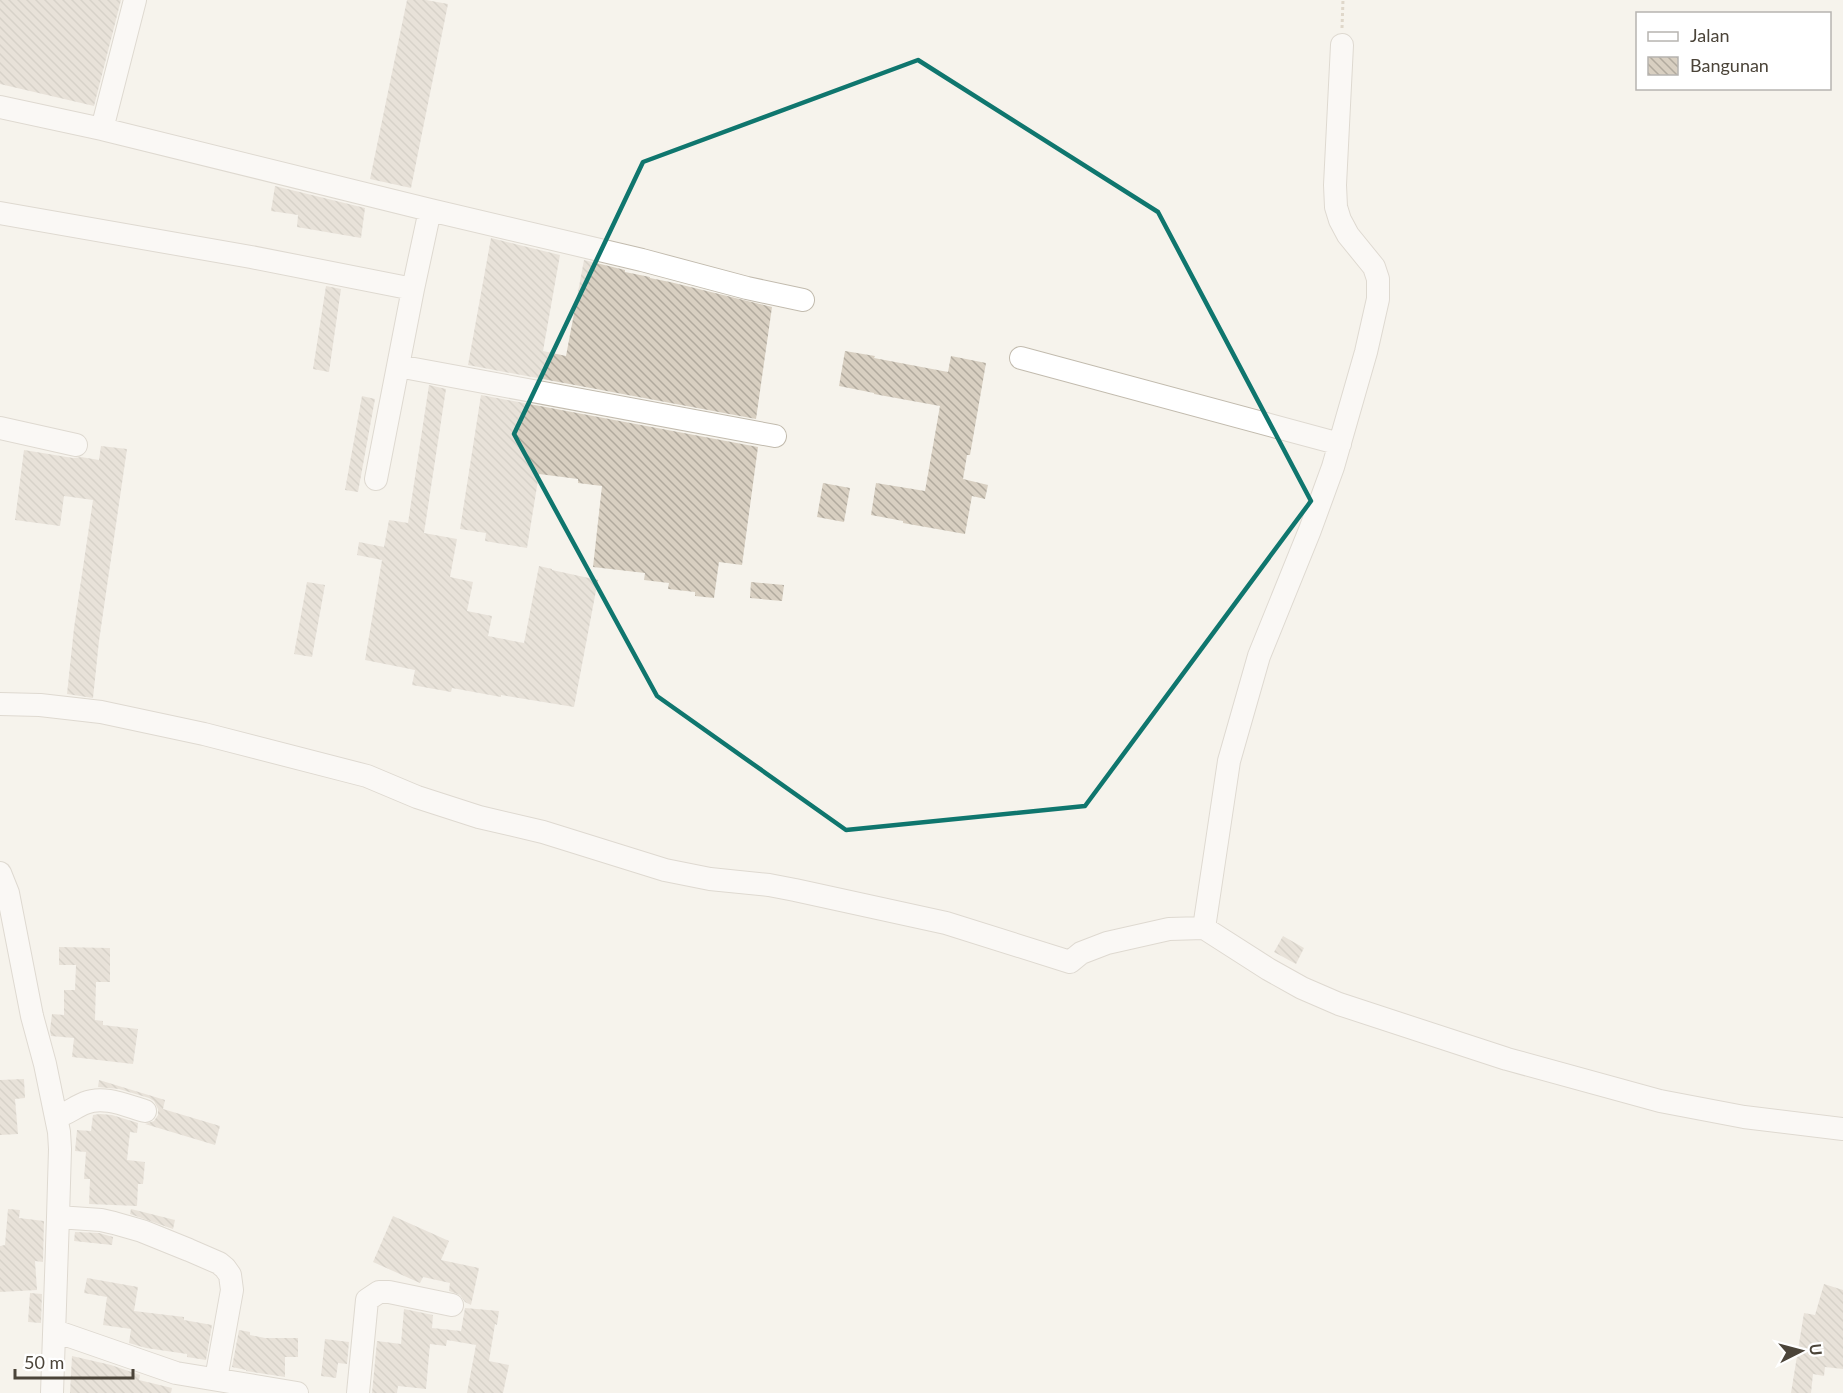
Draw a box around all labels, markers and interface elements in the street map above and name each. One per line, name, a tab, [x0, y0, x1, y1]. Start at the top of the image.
legend	[1636, 12, 1831, 90]
text: Jalan	[1690, 24, 1729, 46]
text: Bangunan	[1690, 54, 1769, 76]
north arrow	[1771, 1321, 1831, 1381]
scale bar	[15, 1342, 134, 1380]
text: U	[1806, 1342, 1826, 1356]
text: 50 m	[24, 1351, 64, 1373]

